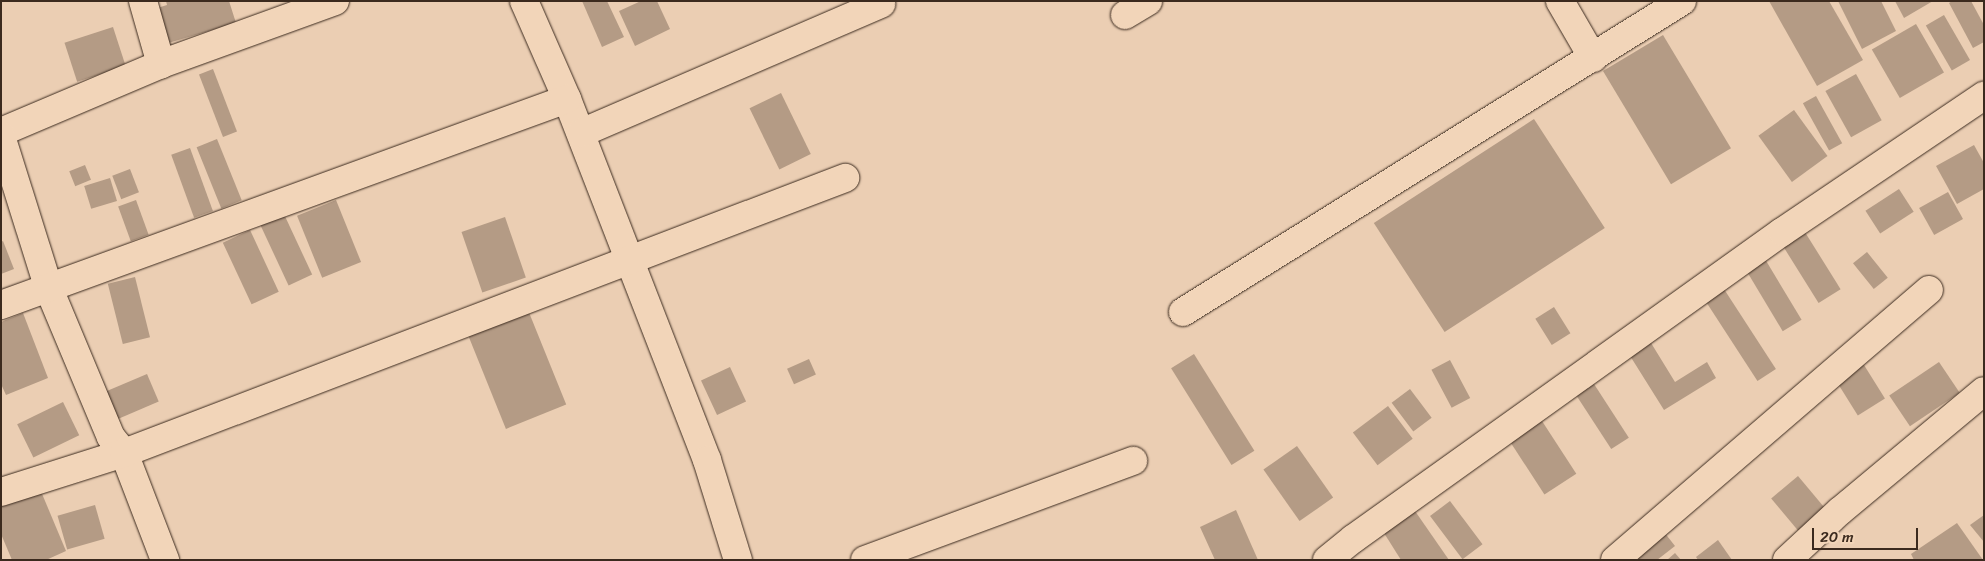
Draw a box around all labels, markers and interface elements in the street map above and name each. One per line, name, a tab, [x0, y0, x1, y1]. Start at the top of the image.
scale bar	[1815, 518, 1921, 550]
text: 20 m	[1820, 524, 1854, 550]

